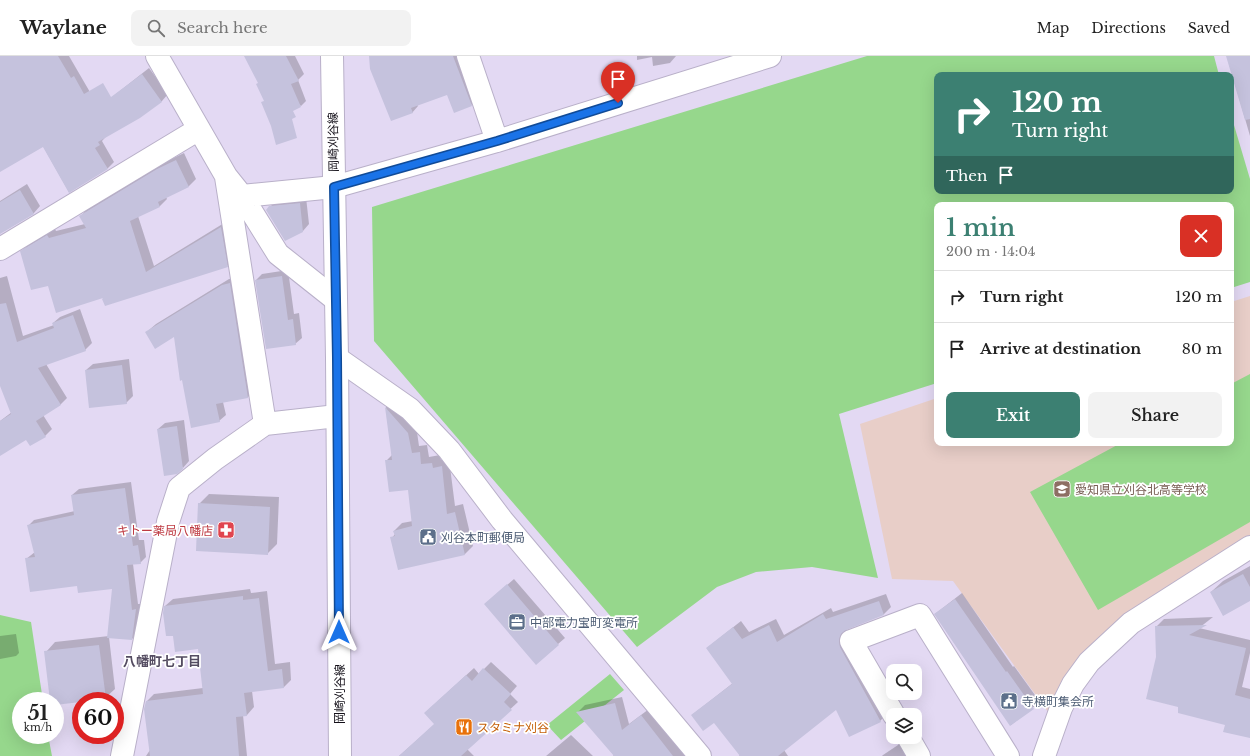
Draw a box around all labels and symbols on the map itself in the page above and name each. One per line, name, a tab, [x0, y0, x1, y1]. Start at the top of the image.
pin	[601, 62, 635, 103]
street label: 岡崎刈谷線	[325, 112, 341, 172]
school or university icon: 愛知県立刈谷北高等学校	[1052, 479, 1072, 499]
place label: 愛知県立刈谷北高等学校	[1075, 482, 1207, 497]
pharmacy icon: キトー薬局八幡店	[216, 520, 236, 540]
place label: キトー薬局八幡店	[117, 523, 213, 538]
public building icon: 刈谷本町郵便局	[418, 527, 438, 547]
place label: 刈谷本町郵便局	[441, 530, 525, 545]
position arrow	[318, 611, 360, 653]
office icon: 中部電力宝町変電所	[507, 612, 527, 632]
place label: 中部電力宝町変電所	[530, 615, 638, 630]
district label: 八幡町七丁目	[123, 653, 201, 670]
street label: 岡崎刈谷線	[332, 664, 347, 724]
public building icon: 寺横町集会所	[999, 691, 1019, 711]
speed limit sign: 60	[72, 692, 124, 744]
place label: 寺横町集会所	[1022, 694, 1094, 709]
restaurant icon: スタミナ刈谷	[454, 717, 474, 737]
place label: スタミナ刈谷	[477, 720, 549, 735]

